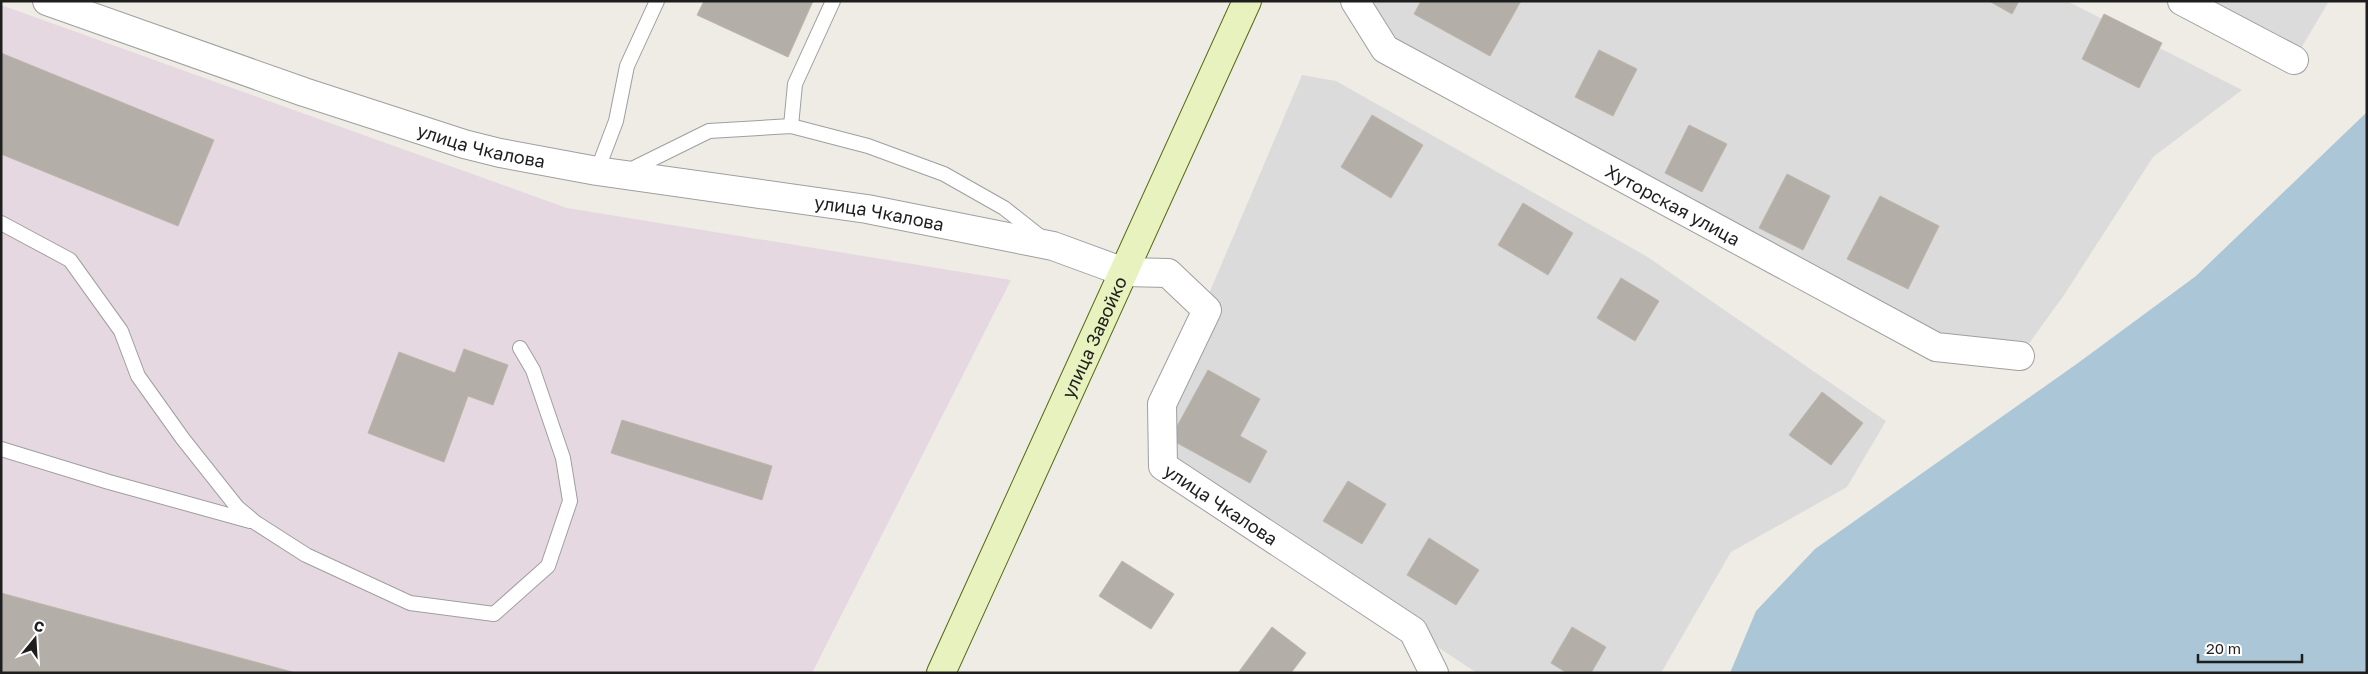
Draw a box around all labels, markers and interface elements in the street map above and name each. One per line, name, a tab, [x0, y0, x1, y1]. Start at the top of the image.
street label: улица Чкалова	[414, 119, 547, 172]
street label: Хуторская улица	[1602, 159, 1744, 250]
street label: улица Чкалова	[813, 191, 946, 235]
street label: улица Завойко	[1057, 273, 1131, 402]
street label: улица Чкалова	[1160, 459, 1282, 550]
north arrow	[10, 614, 60, 664]
text: С	[32, 617, 47, 636]
scale bar	[2198, 632, 2302, 664]
text: 20 m	[2206, 639, 2241, 657]

